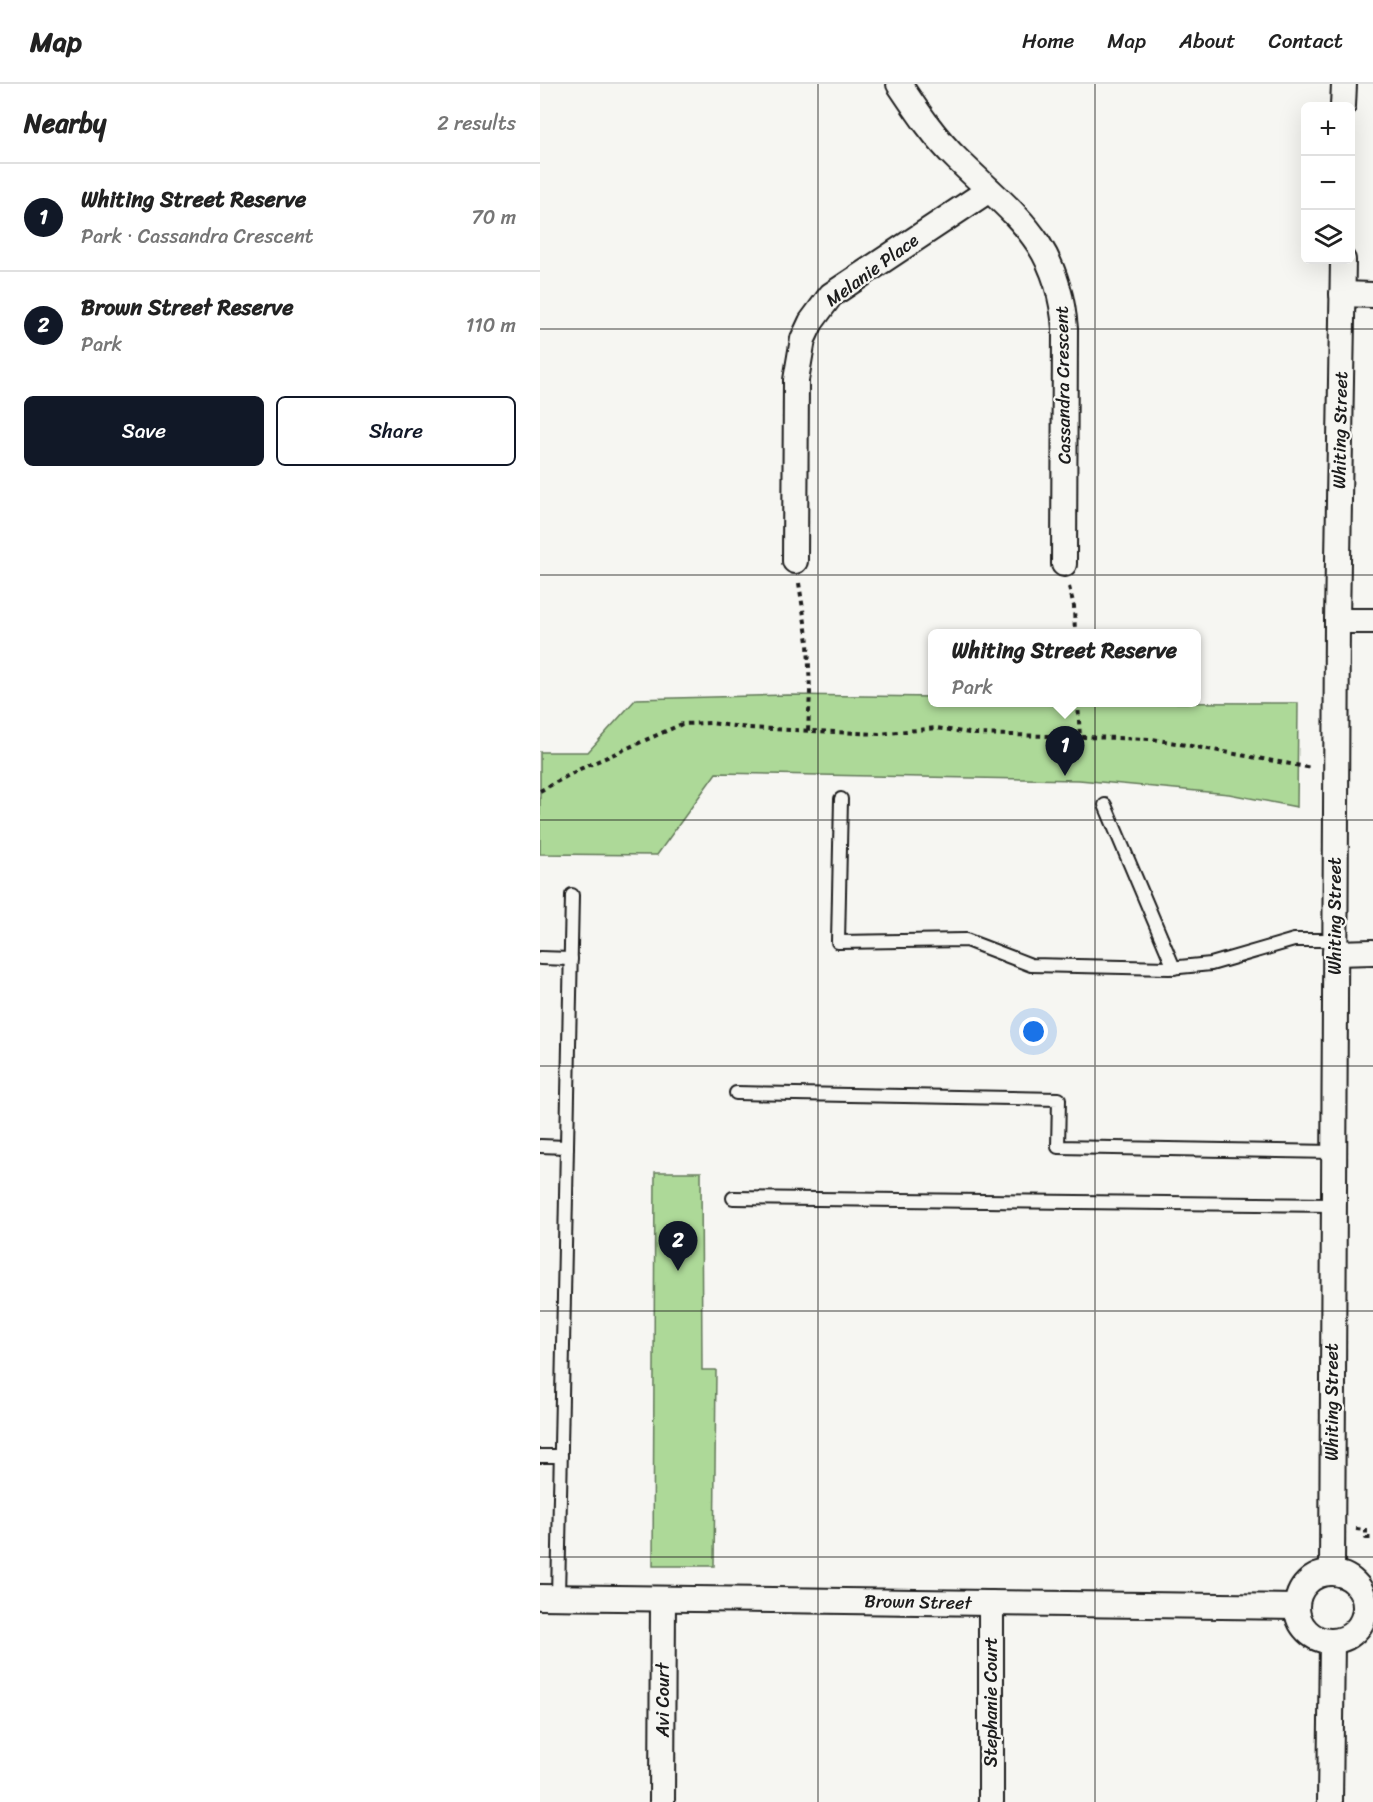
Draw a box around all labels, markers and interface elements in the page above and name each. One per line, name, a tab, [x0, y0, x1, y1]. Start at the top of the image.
text: Map	[30, 17, 82, 66]
text: Home	[1022, 22, 1074, 60]
text: Map	[1107, 22, 1146, 60]
text: About	[1179, 22, 1236, 60]
text: Contact	[1269, 22, 1343, 60]
text: Nearby	[24, 100, 106, 146]
map controls	[1301, 102, 1355, 264]
button: +	[1301, 102, 1355, 156]
text: 2 results	[437, 106, 516, 141]
button: −	[1301, 156, 1355, 210]
text: Whiting Street Reserve	[81, 180, 306, 219]
text: 1	[39, 200, 48, 235]
text: 70 m	[471, 200, 516, 235]
button: layers	[1301, 210, 1355, 264]
text: Park · Cassandra Crescent	[81, 219, 314, 254]
street label: Melanie Place	[818, 225, 926, 315]
text: Brown Street Reserve	[81, 288, 294, 327]
street label: Cassandra Crescent	[1046, 305, 1080, 464]
text: 2	[38, 308, 49, 343]
text: 110 m	[466, 308, 516, 343]
text: Park	[81, 327, 122, 362]
street label: Whiting Street	[1323, 371, 1357, 489]
button: Save	[24, 396, 264, 466]
button: Share	[276, 396, 516, 466]
popup	[928, 629, 1201, 707]
text: Whiting Street Reserve	[952, 631, 1177, 670]
text: Park	[952, 670, 993, 705]
pin: 1	[1046, 726, 1084, 776]
street label: Whiting Street	[1319, 857, 1351, 975]
your location	[1019, 1017, 1048, 1046]
pin: 2	[658, 1222, 698, 1271]
street label: Whiting Street	[1316, 1343, 1348, 1461]
street label: Brown Street	[864, 1585, 973, 1619]
street label: Stephanie Court	[975, 1637, 1007, 1767]
street label: Avi Court	[647, 1662, 679, 1738]

